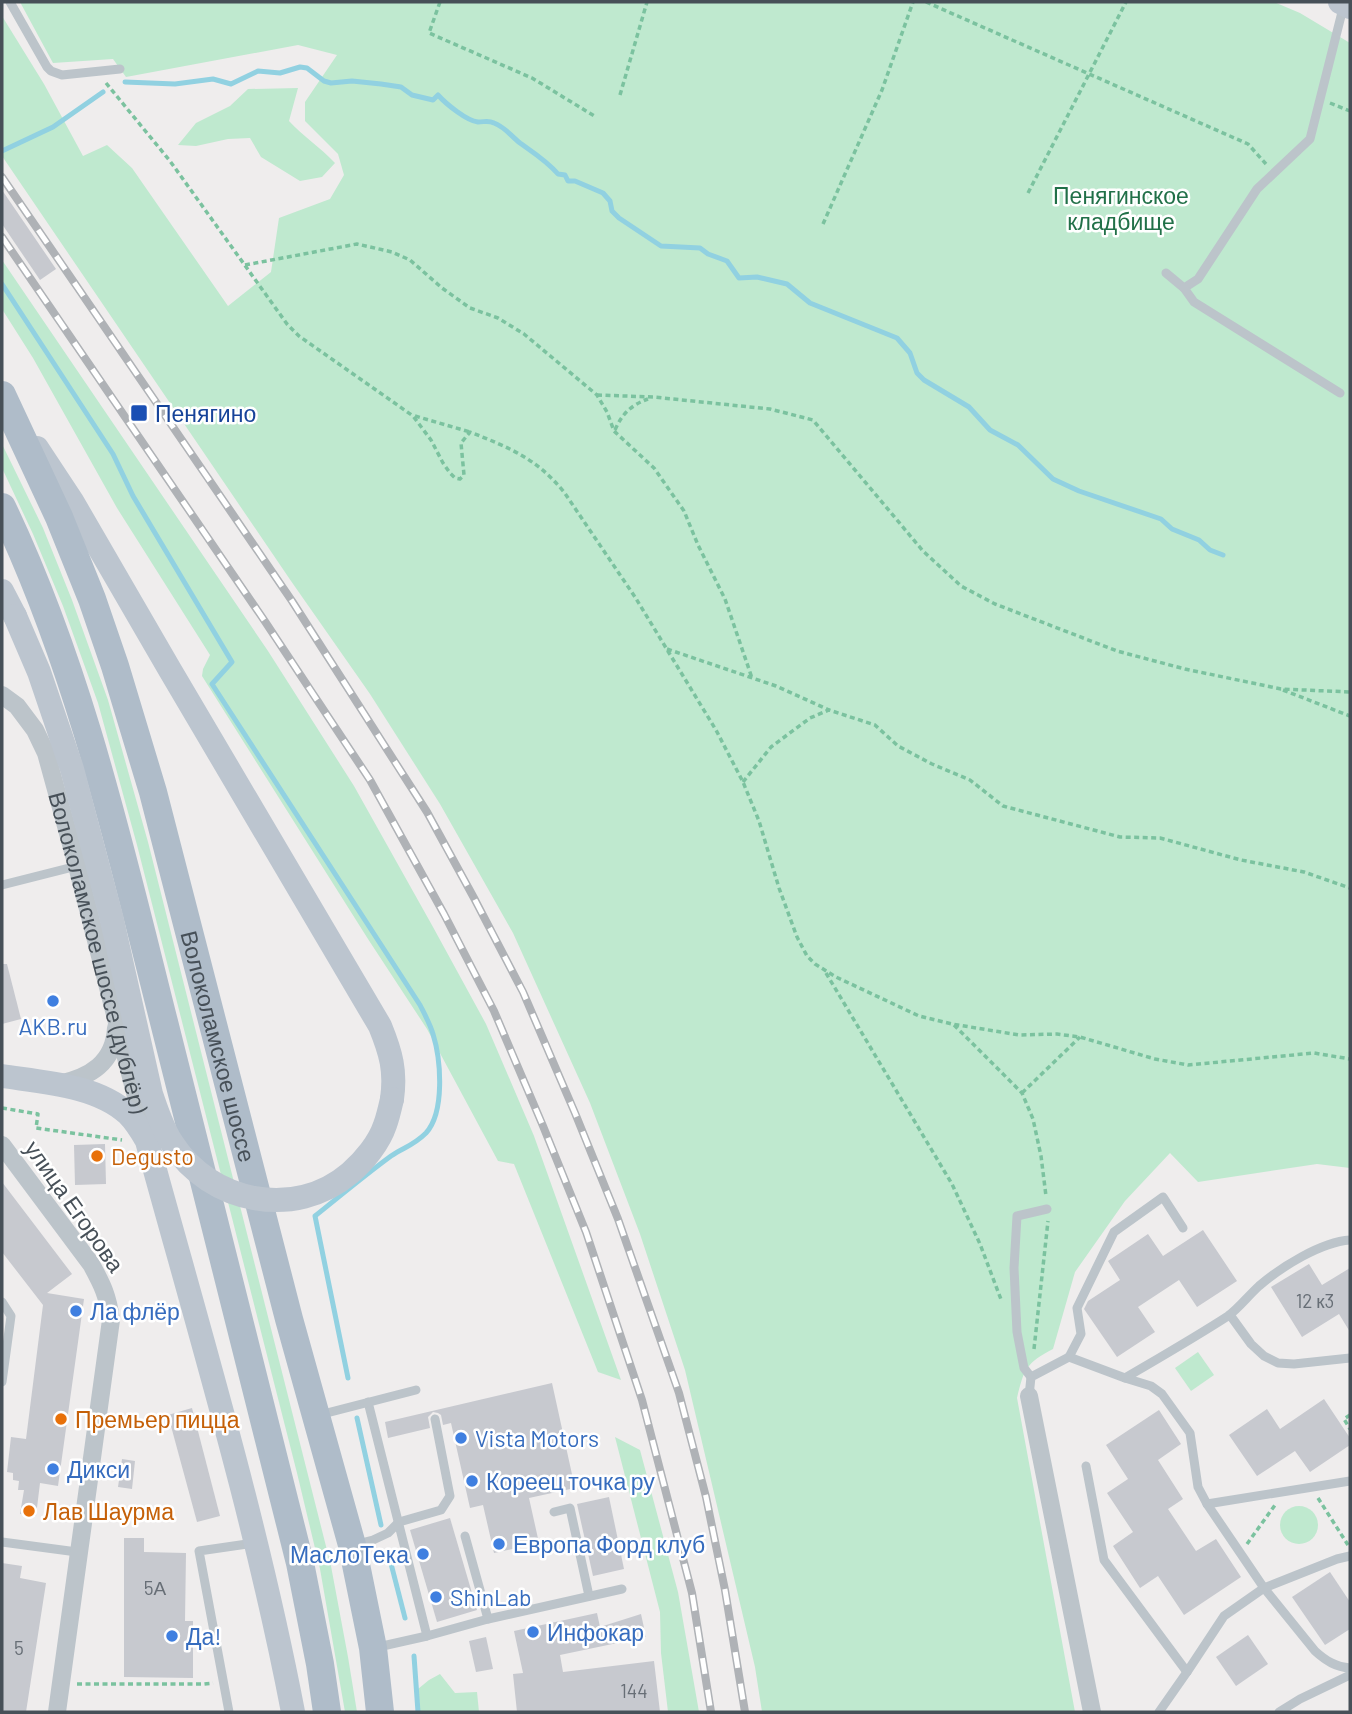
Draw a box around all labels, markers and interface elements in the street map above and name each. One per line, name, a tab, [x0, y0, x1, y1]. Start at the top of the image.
park label: Пенягинское кладбище	[1053, 181, 1189, 235]
place label: Пенягино	[155, 399, 256, 427]
marker: Пенягино	[129, 403, 149, 423]
street label: Волоколамское шоссе (дублёр)	[43, 788, 154, 1117]
street label: Волоколамское шоссе	[175, 928, 262, 1165]
marker: AKB.ru	[45, 993, 61, 1009]
place label: AKB.ru	[18, 1012, 88, 1040]
street label: улица Егорова	[19, 1135, 131, 1277]
place label: Degusto	[111, 1142, 194, 1170]
marker: Degusto	[89, 1148, 105, 1164]
house number: 12 к3	[1296, 1289, 1334, 1312]
place label: Ла флёр	[90, 1297, 180, 1325]
marker: Ла флёр	[68, 1303, 84, 1319]
place label: Премьер пицца	[75, 1405, 240, 1433]
marker: Премьер пицца	[53, 1411, 69, 1427]
place label: Vista Motors	[475, 1424, 599, 1452]
marker: Vista Motors	[453, 1430, 469, 1446]
place label: Дикси	[67, 1455, 130, 1483]
marker: Дикси	[45, 1461, 61, 1477]
place label: Кореец точка ру	[486, 1467, 655, 1495]
marker: Кореец точка ру	[464, 1473, 480, 1489]
place label: Лав Шаурма	[43, 1497, 174, 1525]
marker: Лав Шаурма	[21, 1503, 37, 1519]
place label: Европа Форд клуб	[513, 1530, 705, 1558]
marker: Европа Форд клуб	[491, 1536, 507, 1552]
place label: МаслоТека	[290, 1540, 409, 1568]
marker: МаслоТека	[415, 1546, 431, 1562]
house number: 5А	[144, 1576, 167, 1599]
place label: ShinLab	[450, 1583, 531, 1611]
marker: ShinLab	[428, 1589, 444, 1605]
place label: Инфокар	[547, 1618, 644, 1646]
place label: Да!	[186, 1622, 222, 1650]
marker: Инфокар	[525, 1624, 541, 1640]
marker: Да!	[164, 1628, 180, 1644]
house number: 5	[14, 1636, 24, 1659]
house number: 144	[620, 1679, 648, 1702]

